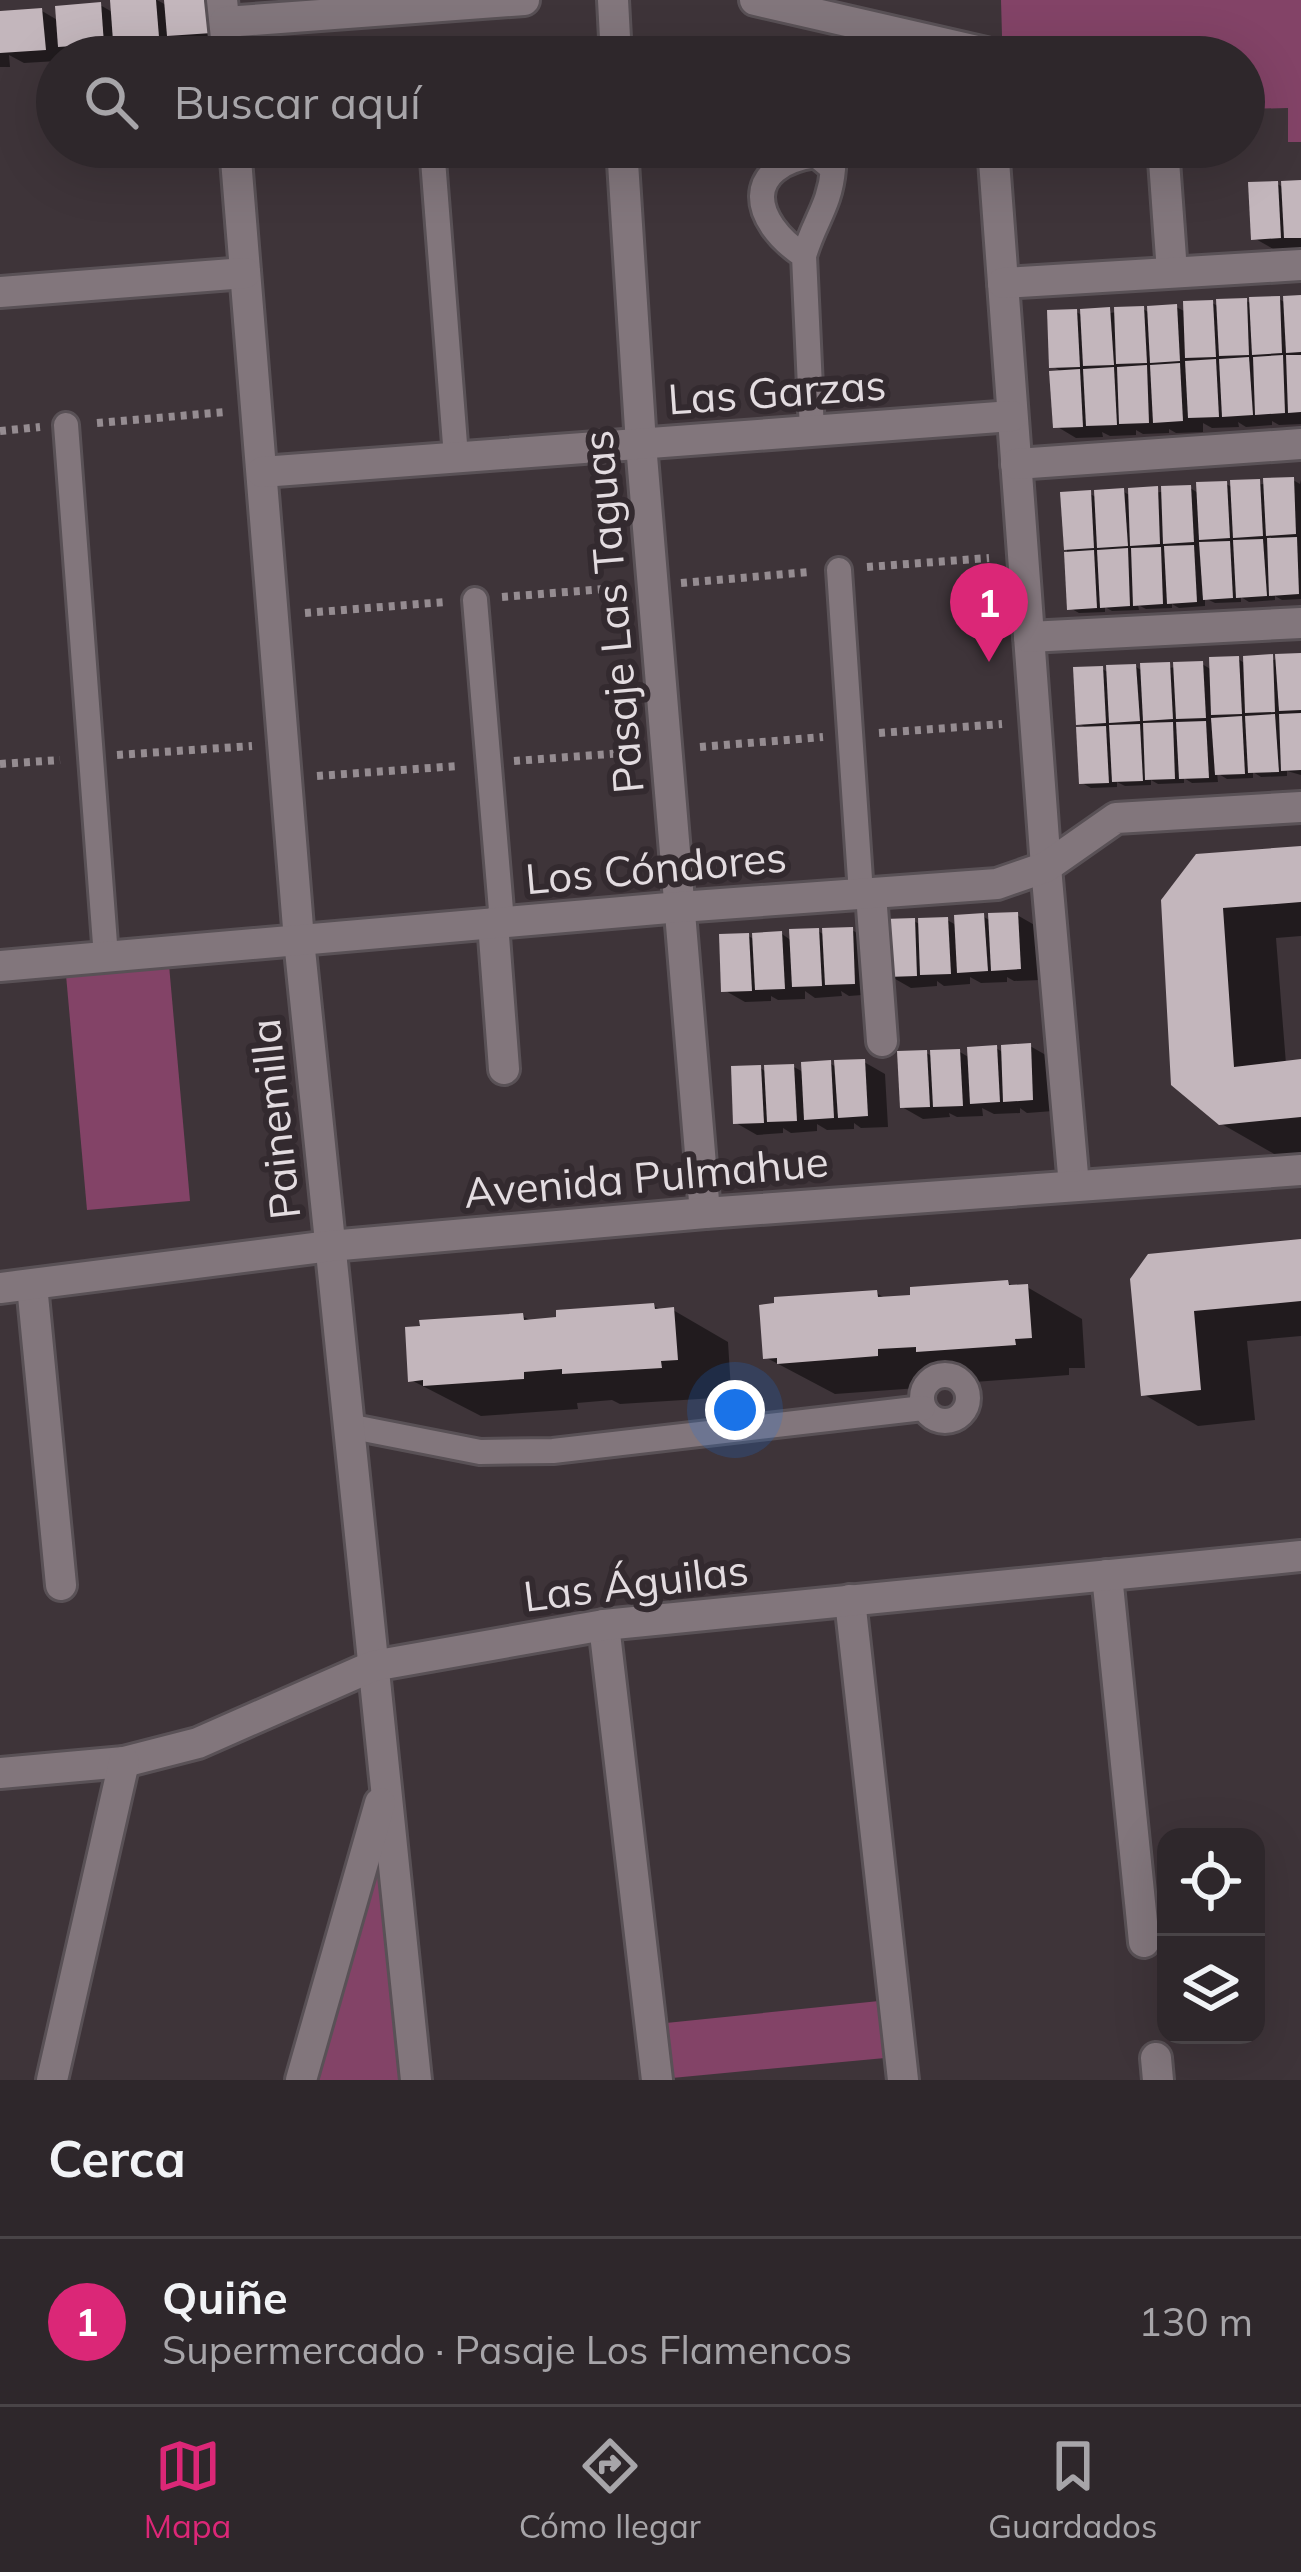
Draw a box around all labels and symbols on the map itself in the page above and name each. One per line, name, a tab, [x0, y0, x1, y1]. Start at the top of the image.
street label: Las Garzas	[666, 357, 888, 426]
street label: Pasaje Las Taguas	[570, 428, 655, 796]
pin: 1	[950, 563, 1028, 662]
street label: Los Cóndores	[523, 830, 789, 905]
street label: Painemilla	[238, 1016, 311, 1222]
street label: Avenida Pulmahue	[462, 1134, 830, 1219]
your location	[705, 1380, 765, 1440]
street label: Las Águilas	[520, 1542, 751, 1623]

